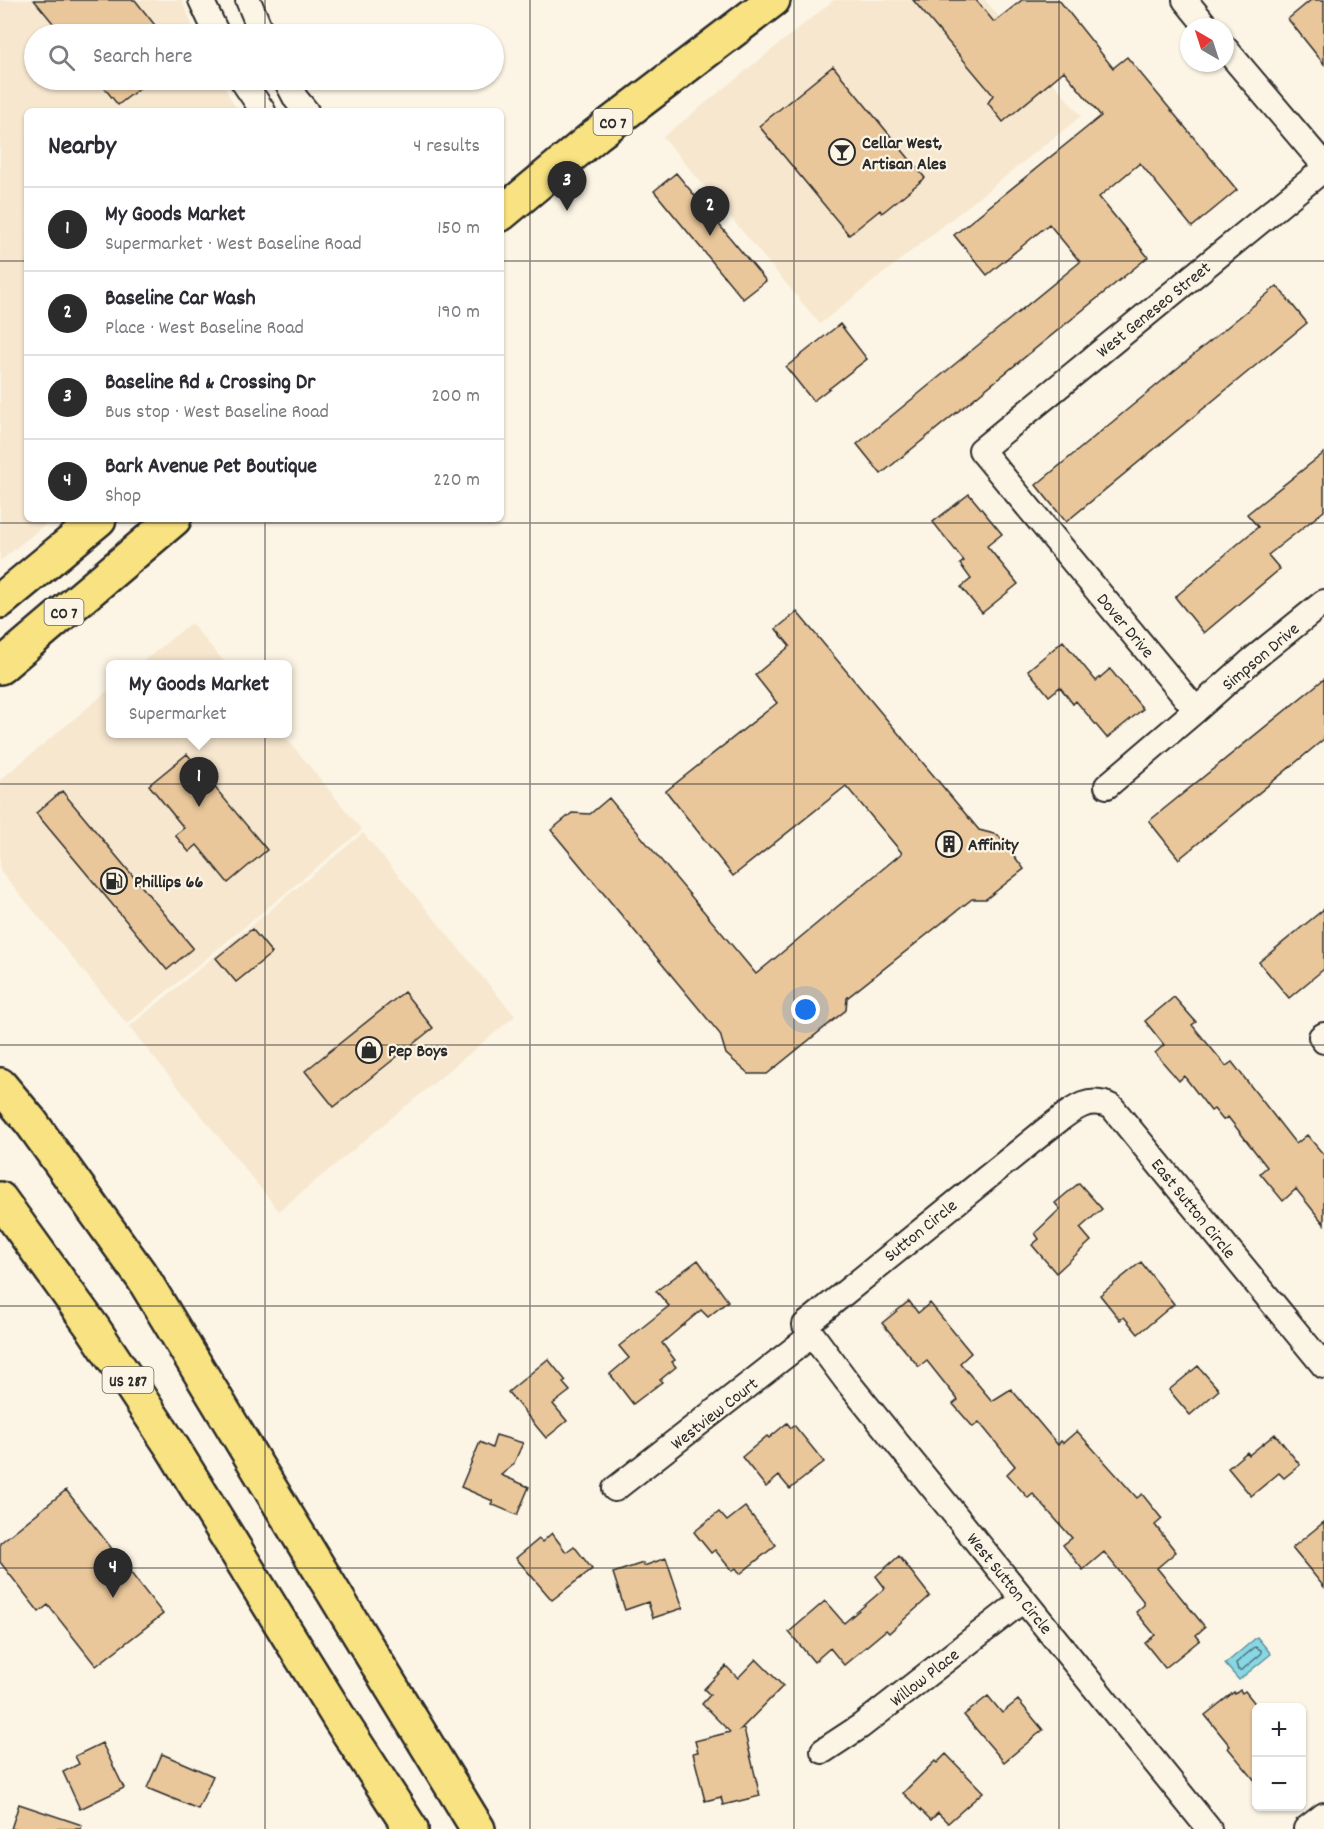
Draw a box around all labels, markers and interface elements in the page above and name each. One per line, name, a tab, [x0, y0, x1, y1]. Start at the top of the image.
north arrow	[1180, 18, 1234, 72]
search box	[24, 24, 504, 90]
icon: search	[45, 41, 78, 74]
text: Search here	[93, 42, 192, 73]
road number: CO 7	[594, 109, 632, 135]
text: Nearby	[48, 129, 116, 166]
place label: Cellar West, Artisan Ales	[862, 132, 947, 178]
text: 4 results	[413, 133, 480, 161]
bar icon: Cellar West, Artisan Ales	[827, 137, 857, 167]
pin: 3	[548, 162, 586, 211]
pin: 2	[690, 186, 730, 236]
text: My Goods Market	[105, 200, 245, 231]
text: 1	[65, 215, 70, 243]
text: 150 m	[437, 215, 480, 243]
text: Supermarket · West Baseline Road	[105, 231, 362, 259]
street label: West Geneseo Street	[1092, 257, 1218, 365]
text: Baseline Car Wash	[105, 284, 256, 315]
text: 2	[63, 299, 72, 327]
text: 190 m	[437, 299, 480, 327]
text: Place · West Baseline Road	[105, 315, 304, 343]
text: Baseline Rd & Crossing Dr	[105, 368, 315, 399]
text: 3	[63, 383, 72, 411]
text: 200 m	[431, 383, 480, 411]
text: Bus stop · West Baseline Road	[105, 399, 329, 427]
text: Bark Avenue Pet Boutique	[105, 452, 317, 483]
text: 4	[63, 467, 72, 495]
text: 220 m	[433, 467, 480, 495]
text: Shop	[105, 483, 141, 511]
street label: Dover Drive	[1089, 589, 1159, 665]
road number: CO 7	[44, 599, 84, 625]
street label: Simpson Drive	[1217, 618, 1306, 698]
popup	[106, 660, 292, 738]
text: My Goods Market	[129, 670, 269, 701]
text: Supermarket	[129, 701, 227, 729]
pin: 1	[180, 758, 218, 807]
building icon: Affinity	[934, 829, 964, 859]
place label: Affinity	[968, 834, 1019, 859]
fuel station icon: Phillips 66	[99, 866, 129, 896]
place label: Phillips 66	[134, 871, 203, 896]
your location	[791, 995, 820, 1024]
shop icon: Pep Boys	[354, 1035, 384, 1065]
place label: Pep Boys	[388, 1040, 448, 1065]
street label: East Sutton Circle	[1144, 1154, 1240, 1265]
street label: Sutton Circle	[880, 1195, 964, 1269]
road number: US 287	[102, 1367, 154, 1393]
street label: Westview Court	[667, 1373, 765, 1457]
street label: West Sutton Circle	[959, 1528, 1057, 1641]
pin: 4	[94, 1548, 132, 1598]
street label: Willow Place	[886, 1644, 966, 1714]
map controls	[1252, 1703, 1306, 1811]
button: +	[1252, 1703, 1306, 1757]
button: −	[1252, 1757, 1306, 1811]

